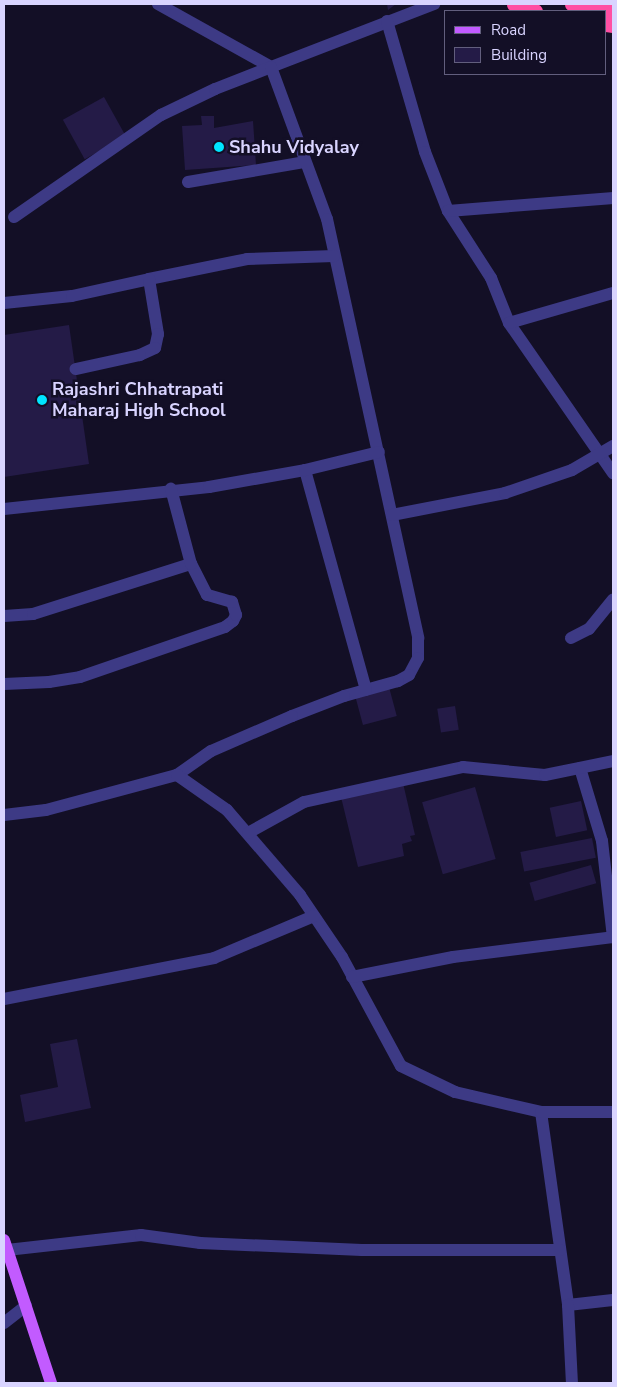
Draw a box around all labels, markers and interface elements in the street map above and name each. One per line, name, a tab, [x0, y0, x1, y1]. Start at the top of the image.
legend	[444, 10, 607, 75]
text: Road	[491, 20, 526, 40]
text: Building	[491, 45, 547, 65]
place label: Shahu Vidyalay	[229, 136, 359, 158]
marker: Shahu Vidyalay	[213, 141, 225, 153]
place label: Rajashri Chhatrapati Maharaj High School	[52, 379, 226, 422]
marker: Rajashri Chhatrapati Maharaj High School	[36, 394, 48, 406]

